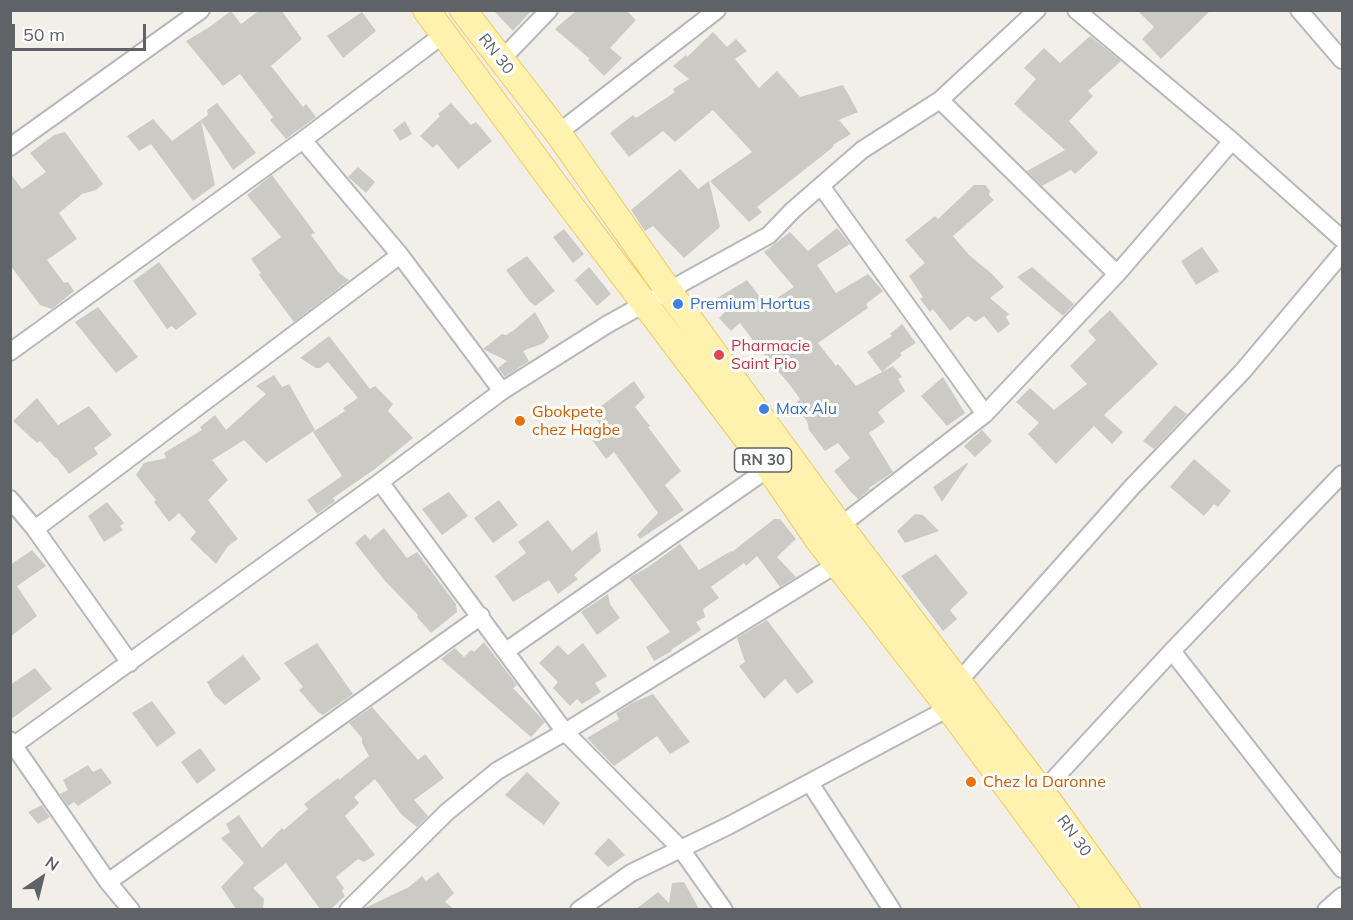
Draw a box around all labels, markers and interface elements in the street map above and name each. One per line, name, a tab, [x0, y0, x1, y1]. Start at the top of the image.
scale bar	[15, 12, 148, 50]
text: 50 m	[23, 23, 65, 46]
street label: RN 30	[474, 30, 518, 78]
place label: Premium Hortus	[690, 294, 810, 314]
marker: Premium Hortus	[671, 297, 685, 311]
place label: Pharmacie Saint Pio	[731, 336, 810, 374]
marker: Pharmacie Saint Pio	[712, 348, 726, 362]
place label: Max Alu	[776, 399, 837, 419]
place label: Gbokpete chez Hagbe	[532, 402, 620, 440]
marker: Max Alu	[757, 402, 771, 416]
marker: Gbokpete chez Hagbe	[513, 414, 527, 428]
road number: RN 30	[734, 448, 792, 472]
place label: Chez la Daronne	[983, 772, 1106, 792]
marker: Chez la Daronne	[964, 775, 978, 789]
street label: RN 30	[1053, 812, 1095, 860]
north arrow	[12, 848, 72, 908]
text: N	[42, 852, 63, 875]

